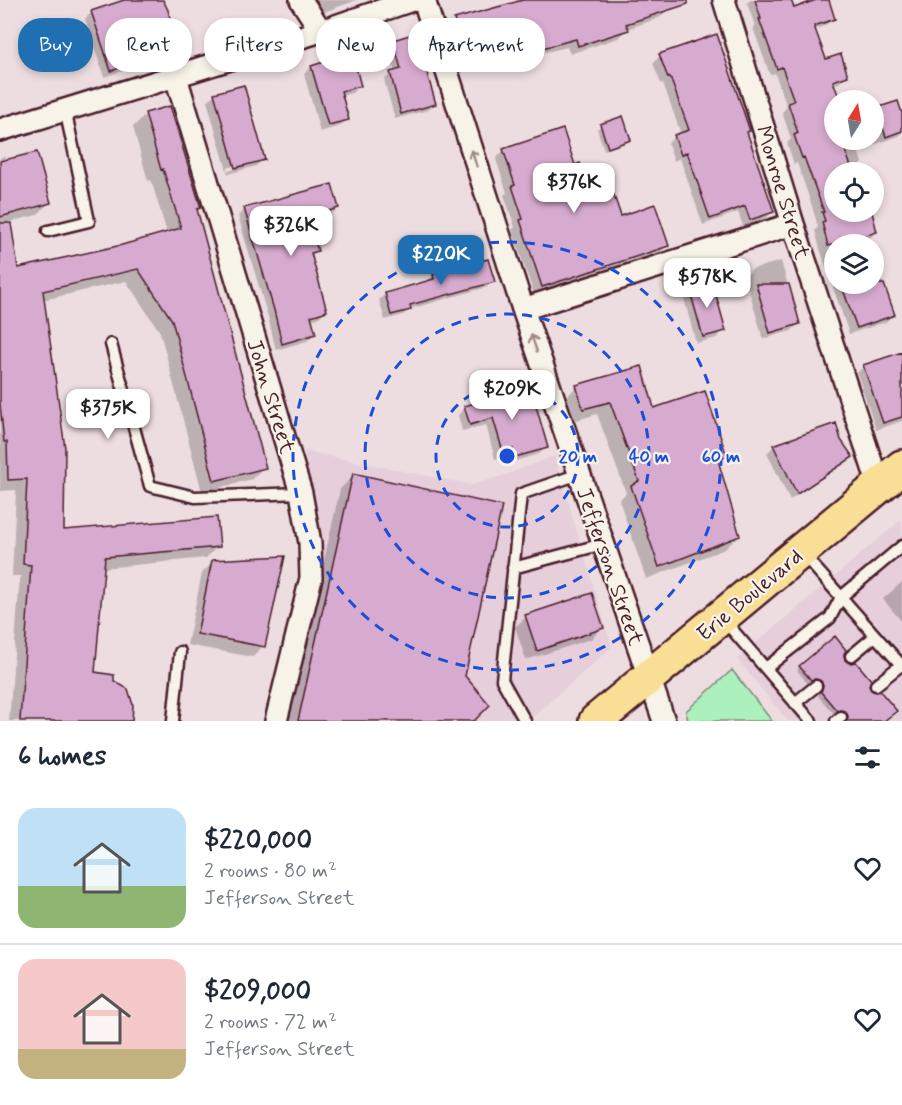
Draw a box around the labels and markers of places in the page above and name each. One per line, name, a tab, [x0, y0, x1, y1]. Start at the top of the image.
pin: $376K	[532, 163, 616, 214]
pin: $326K	[249, 206, 333, 257]
pin: $220K	[399, 235, 483, 286]
pin: $578K	[665, 258, 749, 309]
pin: $209K	[470, 370, 554, 421]
pin: $375K	[66, 389, 150, 440]
centre of rings	[497, 446, 517, 466]

